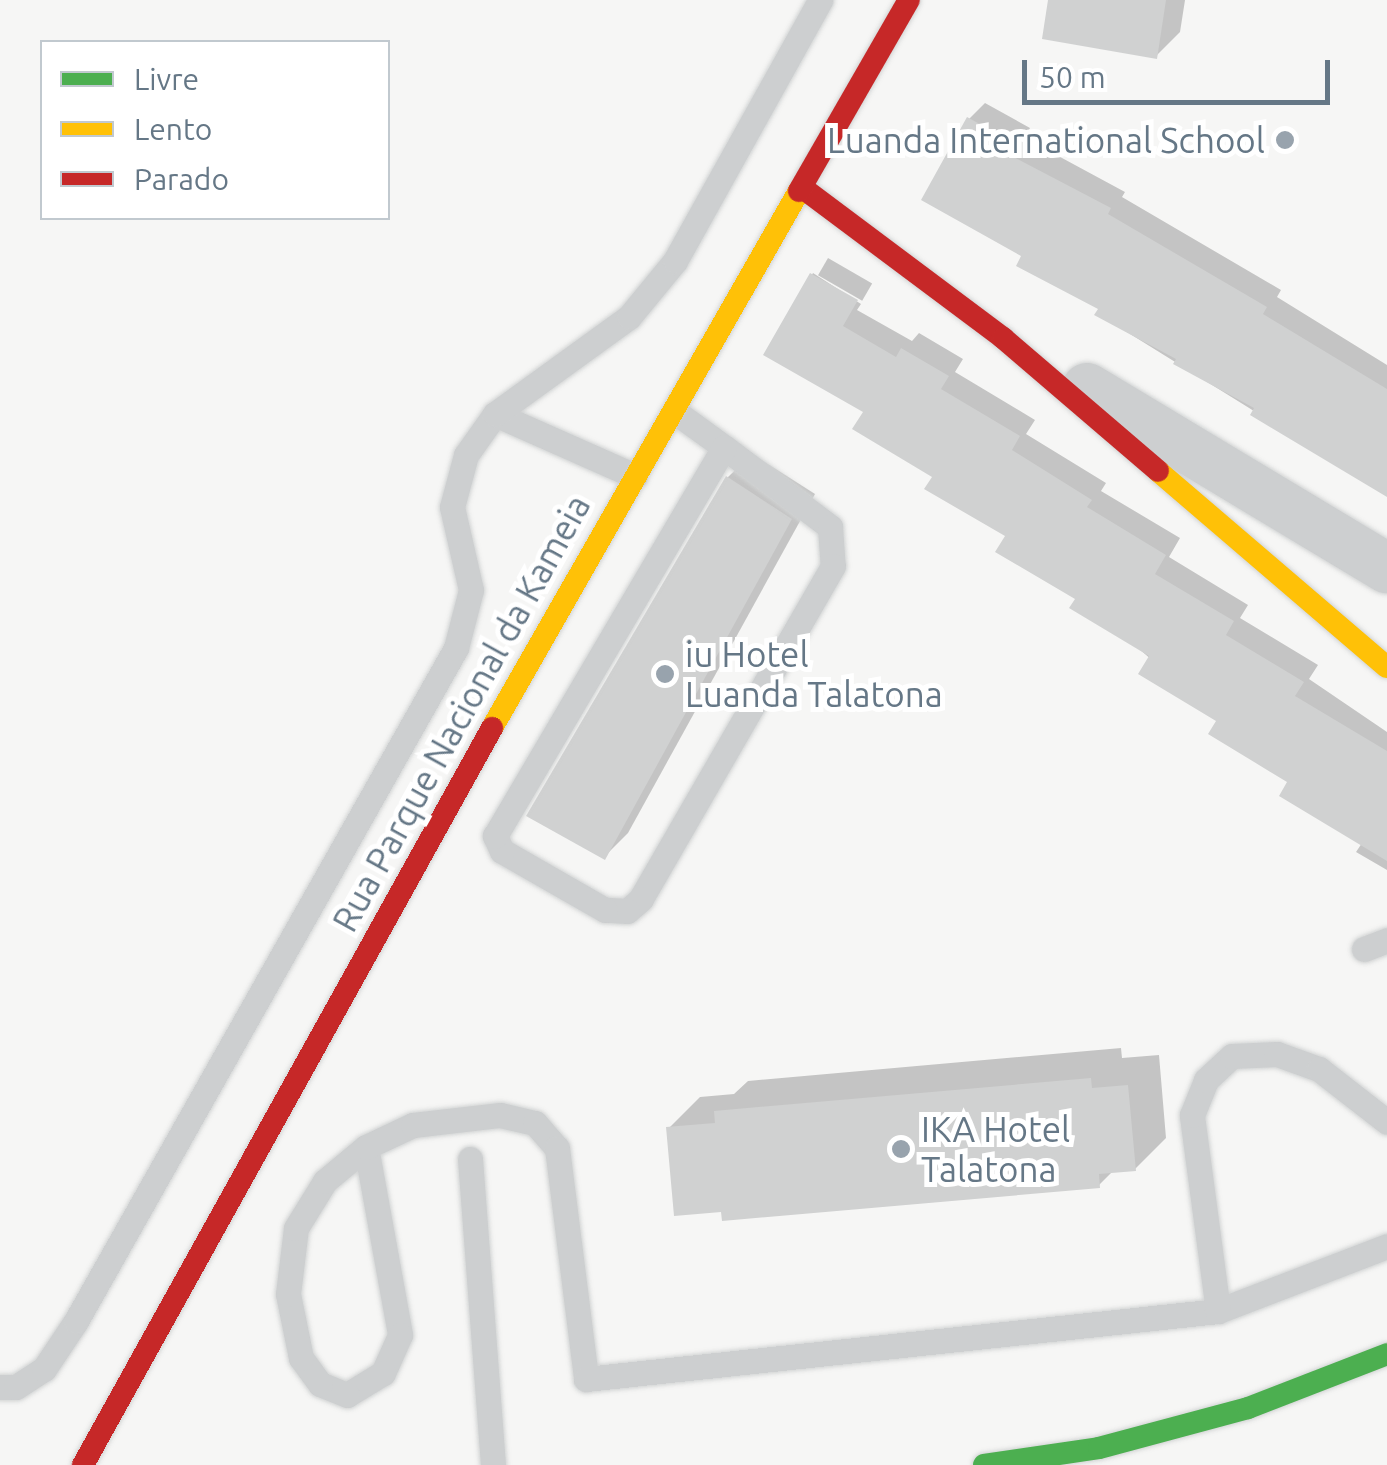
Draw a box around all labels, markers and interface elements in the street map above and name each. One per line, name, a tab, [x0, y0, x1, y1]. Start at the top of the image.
legend	[40, 40, 390, 220]
scale bar	[1027, 40, 1334, 102]
text: 50 m	[1039, 60, 1106, 94]
text: Livre	[134, 62, 199, 96]
text: Lento	[134, 112, 212, 146]
place label: Luanda International School	[827, 119, 1265, 161]
marker: Luanda International School	[1274, 129, 1296, 151]
text: Parado	[134, 162, 229, 196]
street label: Rua Parque Nacional da Kameia	[323, 487, 599, 939]
place label: iu Hotel Luanda Talatona	[685, 633, 943, 715]
marker: iu Hotel Luanda Talatona	[654, 663, 676, 685]
place label: IKA Hotel Talatona	[921, 1108, 1070, 1190]
marker: IKA Hotel Talatona	[890, 1138, 912, 1160]

